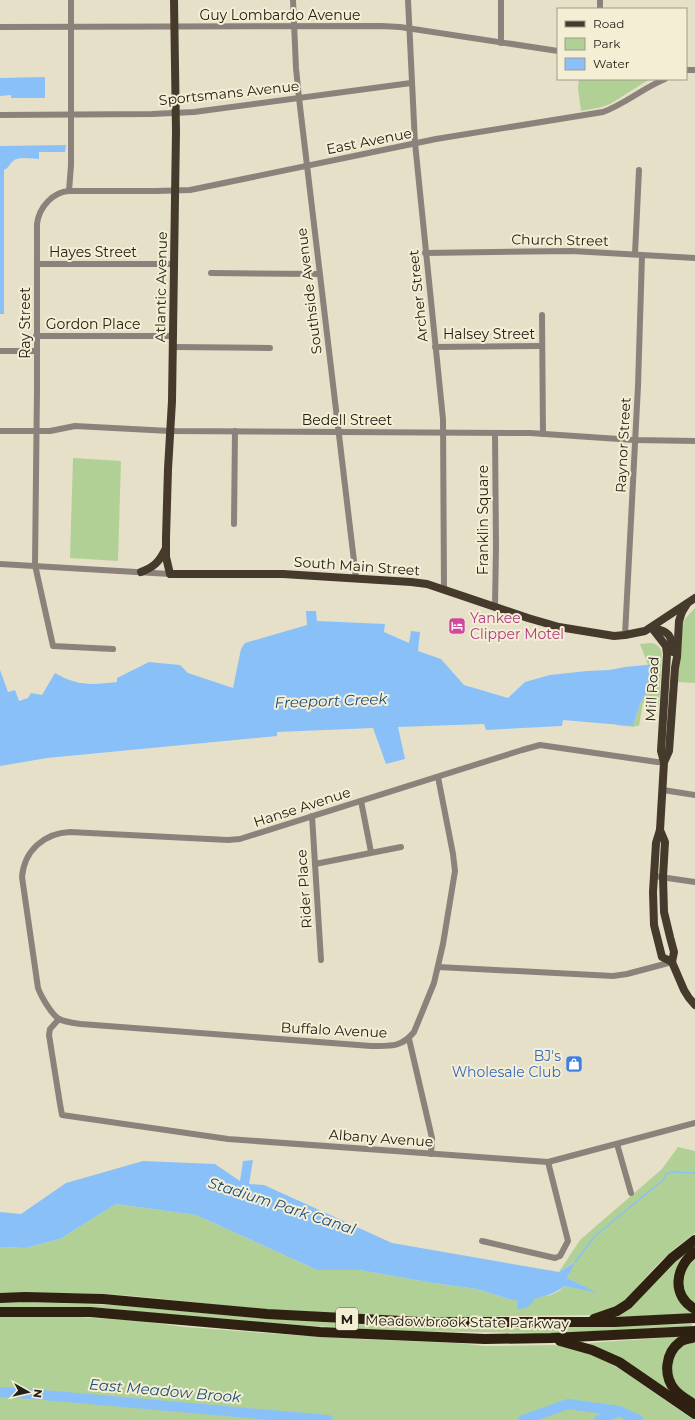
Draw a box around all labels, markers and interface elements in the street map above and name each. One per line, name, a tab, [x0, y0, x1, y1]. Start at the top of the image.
street label: Guy Lombardo Avenue	[199, 6, 361, 24]
legend	[557, 8, 687, 80]
text: Road	[593, 16, 624, 31]
text: Park	[593, 36, 621, 51]
text: Water	[593, 56, 630, 71]
street label: Sportsmans Avenue	[158, 77, 300, 109]
street label: East Avenue	[325, 124, 413, 158]
street label: Southside Avenue	[292, 227, 326, 355]
street label: Church Street	[511, 230, 609, 250]
street label: Atlantic Avenue	[151, 231, 171, 343]
street label: Hayes Street	[49, 243, 137, 261]
street label: Archer Street	[404, 249, 432, 343]
street label: Ray Street	[16, 287, 34, 359]
street label: Gordon Place	[46, 315, 140, 333]
street label: Halsey Street	[443, 325, 535, 343]
street label: Raynor Street	[612, 397, 635, 493]
street label: Bedell Street	[302, 411, 393, 429]
street label: Franklin Square	[474, 465, 492, 575]
street label: South Main Street	[293, 553, 421, 579]
place label: Yankee Clipper Motel	[470, 609, 564, 643]
hotel icon: Yankee Clipper Motel	[447, 616, 467, 636]
street label: Mill Road	[641, 656, 663, 722]
water label: Freeport Creek	[274, 689, 389, 712]
street label: Hanse Avenue	[251, 783, 353, 831]
street label: Rider Place	[292, 849, 316, 929]
street label: Buffalo Avenue	[280, 1018, 388, 1042]
place label: BJ's Wholesale Club	[452, 1047, 561, 1081]
shop icon: BJ's Wholesale Club	[564, 1054, 584, 1074]
street label: Albany Avenue	[328, 1125, 434, 1151]
water label: Stadium Park Canal	[206, 1173, 358, 1238]
road number: M	[336, 1308, 358, 1330]
street label: Meadowbrook State Parkway	[365, 1311, 569, 1333]
north arrow	[8, 1372, 48, 1412]
water label: East Meadow Brook	[88, 1374, 243, 1407]
text: N	[30, 1388, 45, 1399]

